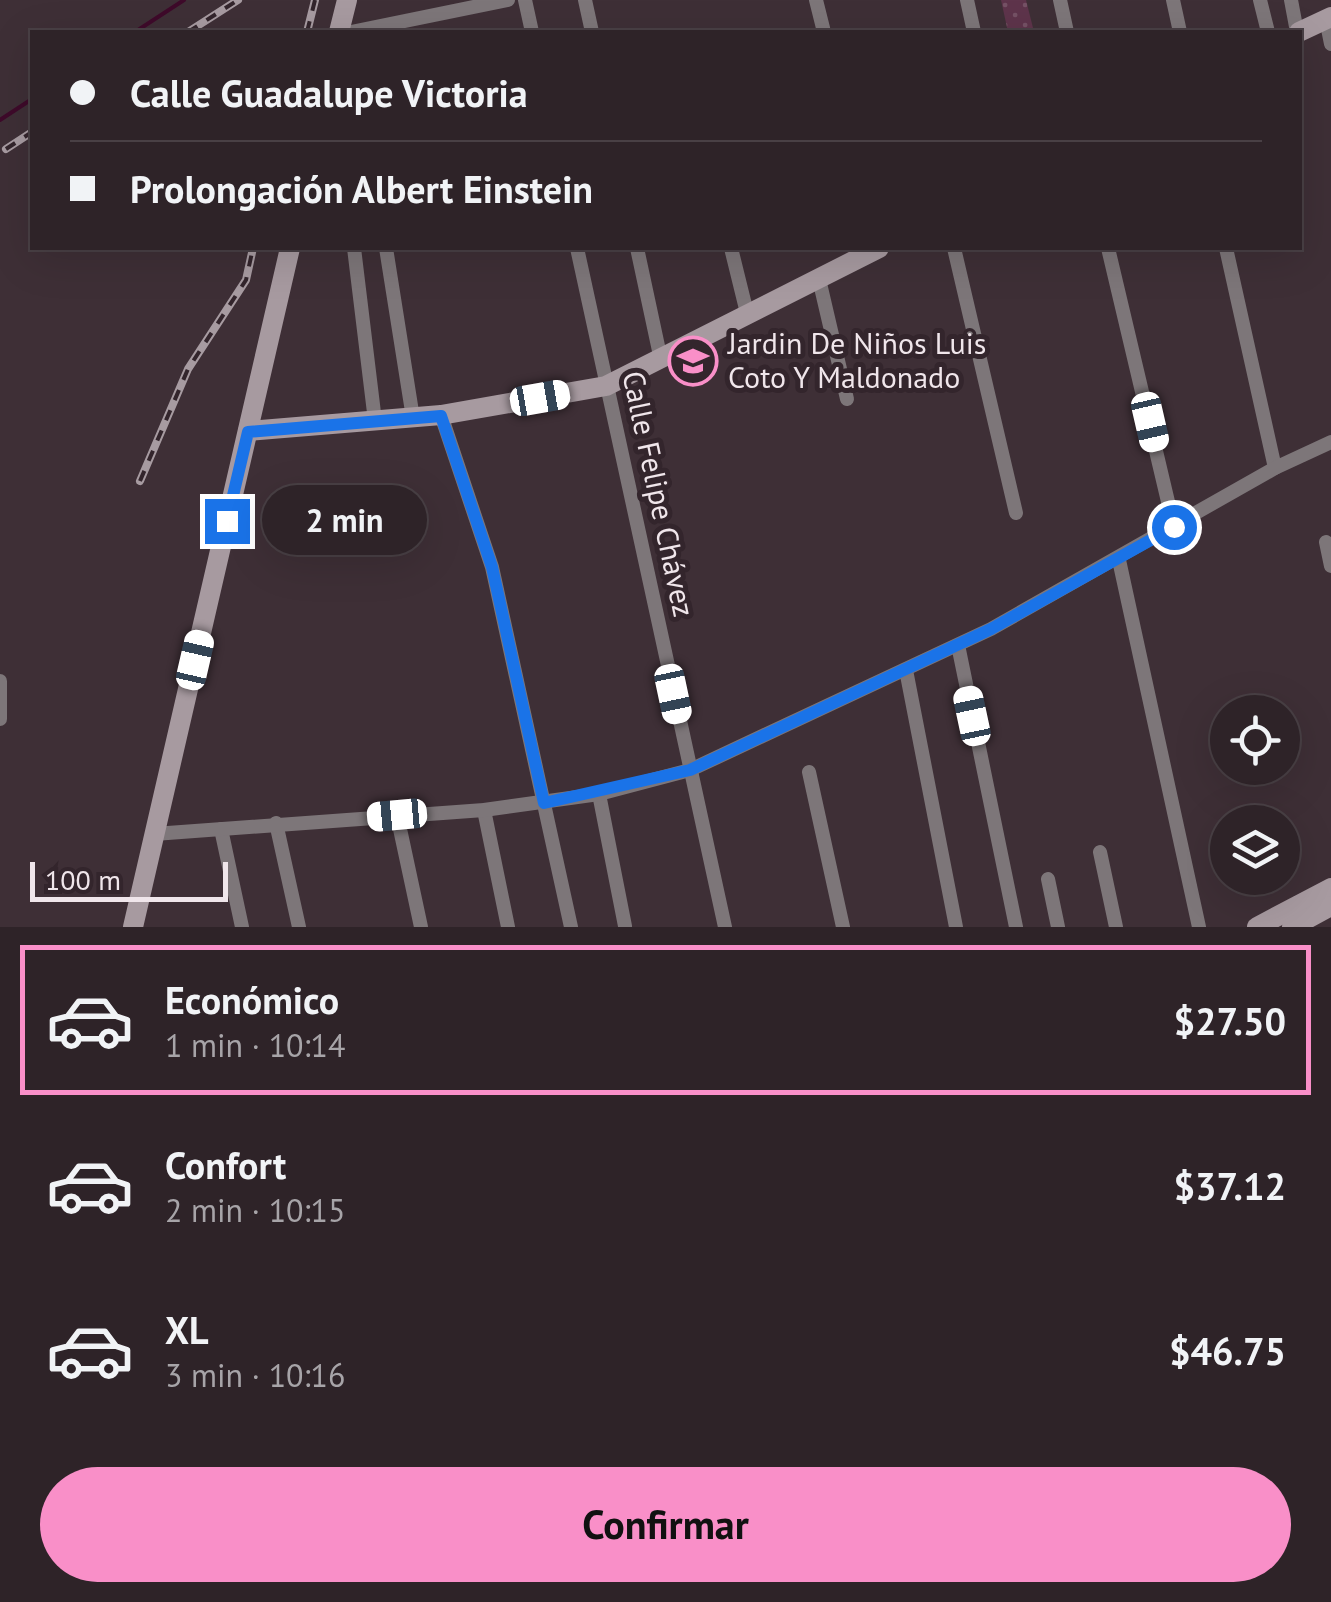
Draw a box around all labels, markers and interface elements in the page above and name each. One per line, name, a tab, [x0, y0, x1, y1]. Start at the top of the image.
text: Calle Guadalupe Victoria	[130, 68, 528, 117]
text: Prolongación Albert Einstein	[130, 164, 593, 213]
place label: Jardin De Niños Luis Coto Y Maldonado	[726, 323, 986, 396]
school or university icon: Jardin De Niños Luis Coto Y Maldonado	[667, 335, 719, 387]
street label: Calle Felipe Chávez	[614, 367, 705, 620]
car	[508, 378, 572, 418]
car	[1129, 389, 1171, 455]
callout: 2 min	[262, 486, 427, 556]
route end	[205, 499, 250, 544]
text: 2 min	[305, 499, 384, 541]
route start	[1152, 505, 1197, 550]
car	[174, 627, 216, 693]
car	[652, 662, 694, 726]
car	[951, 684, 993, 748]
map controls	[1210, 695, 1300, 895]
button: locate	[1210, 695, 1300, 785]
car	[366, 797, 428, 833]
button: layers	[1210, 805, 1300, 895]
scale bar	[30, 857, 228, 901]
text: 100 m	[45, 861, 121, 898]
icon: car	[45, 975, 135, 1065]
text: Económico	[165, 975, 339, 1024]
text: $27.50	[1173, 996, 1286, 1045]
text: 1 min · 10:14	[165, 1024, 345, 1066]
icon: car	[45, 1140, 135, 1230]
text: Confort	[165, 1140, 286, 1189]
text: $37.12	[1173, 1161, 1286, 1210]
text: 2 min · 10:15	[165, 1189, 345, 1231]
icon: car	[45, 1305, 135, 1395]
text: XL	[165, 1305, 209, 1354]
text: $46.75	[1169, 1326, 1286, 1375]
text: 3 min · 10:16	[165, 1354, 345, 1396]
button: Confirmar	[40, 1467, 1291, 1582]

